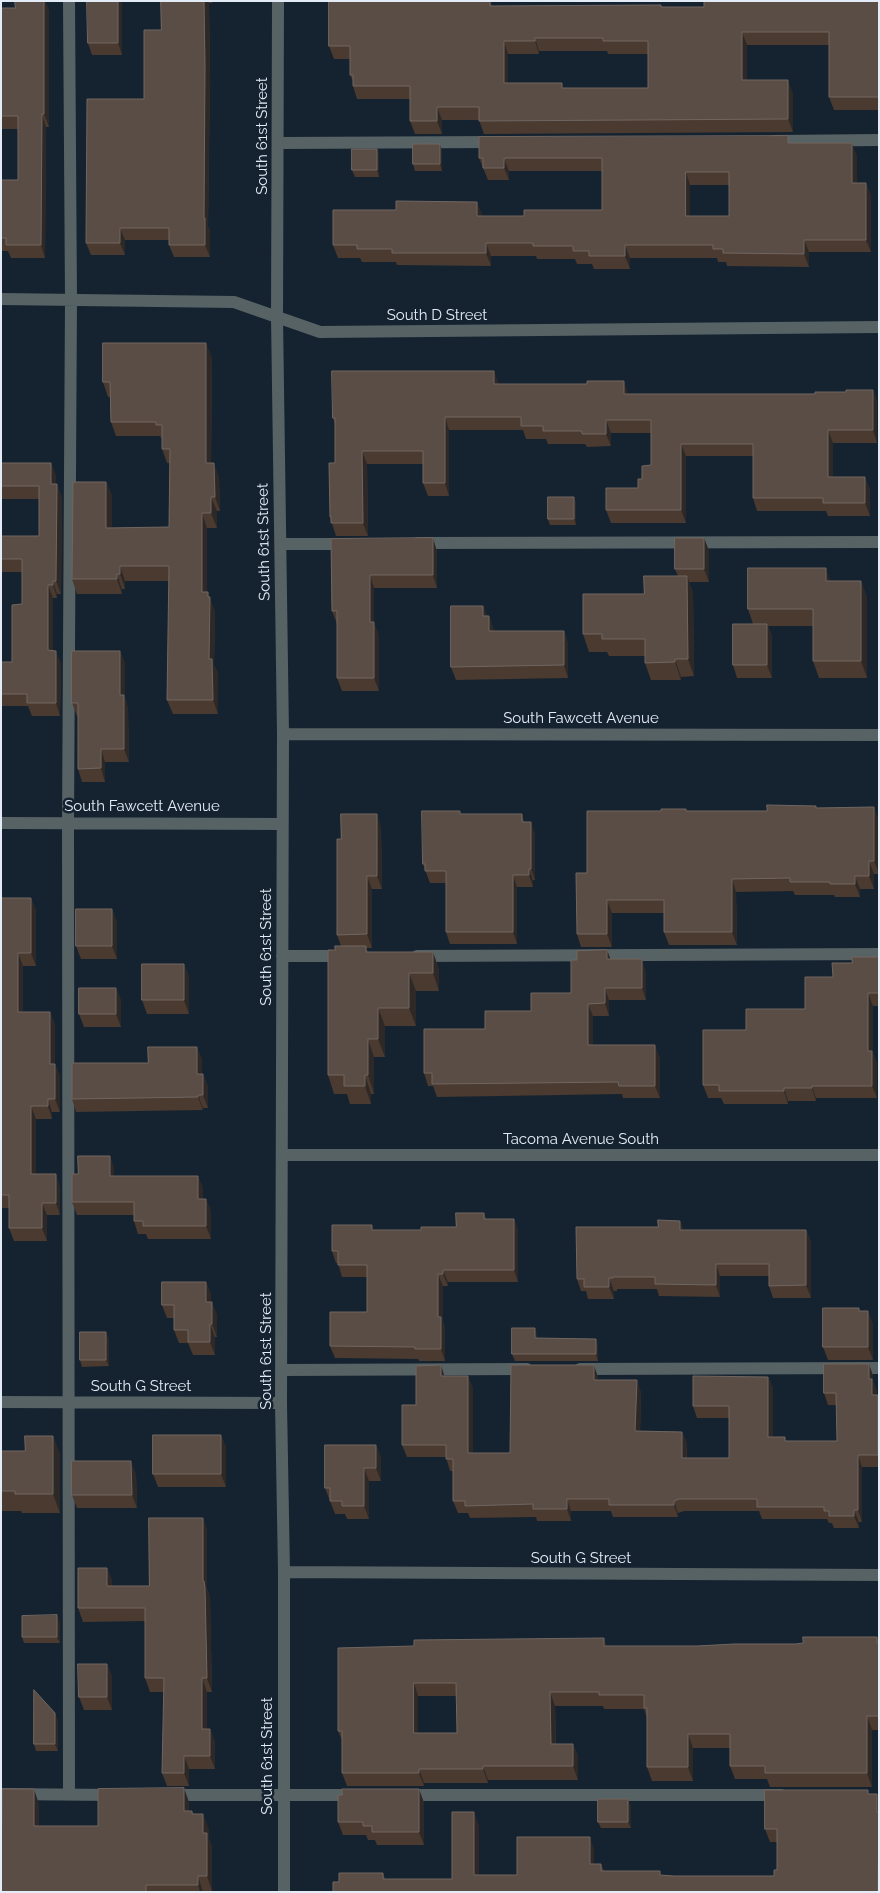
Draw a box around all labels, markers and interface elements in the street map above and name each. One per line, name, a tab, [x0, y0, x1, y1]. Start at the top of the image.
street label: South 61st Street	[253, 77, 271, 195]
street label: South D Street	[387, 306, 487, 324]
street label: South 61st Street	[254, 483, 274, 601]
street label: South Fawcett Avenue	[503, 709, 659, 727]
street label: South Fawcett Avenue	[64, 797, 220, 815]
street label: South 61st Street	[257, 888, 275, 1006]
street label: Tacoma Avenue South	[503, 1130, 659, 1148]
street label: South 61st Street	[257, 1292, 275, 1410]
street label: South G Street	[91, 1377, 191, 1395]
street label: South G Street	[531, 1549, 631, 1567]
street label: South 61st Street	[258, 1697, 276, 1815]

